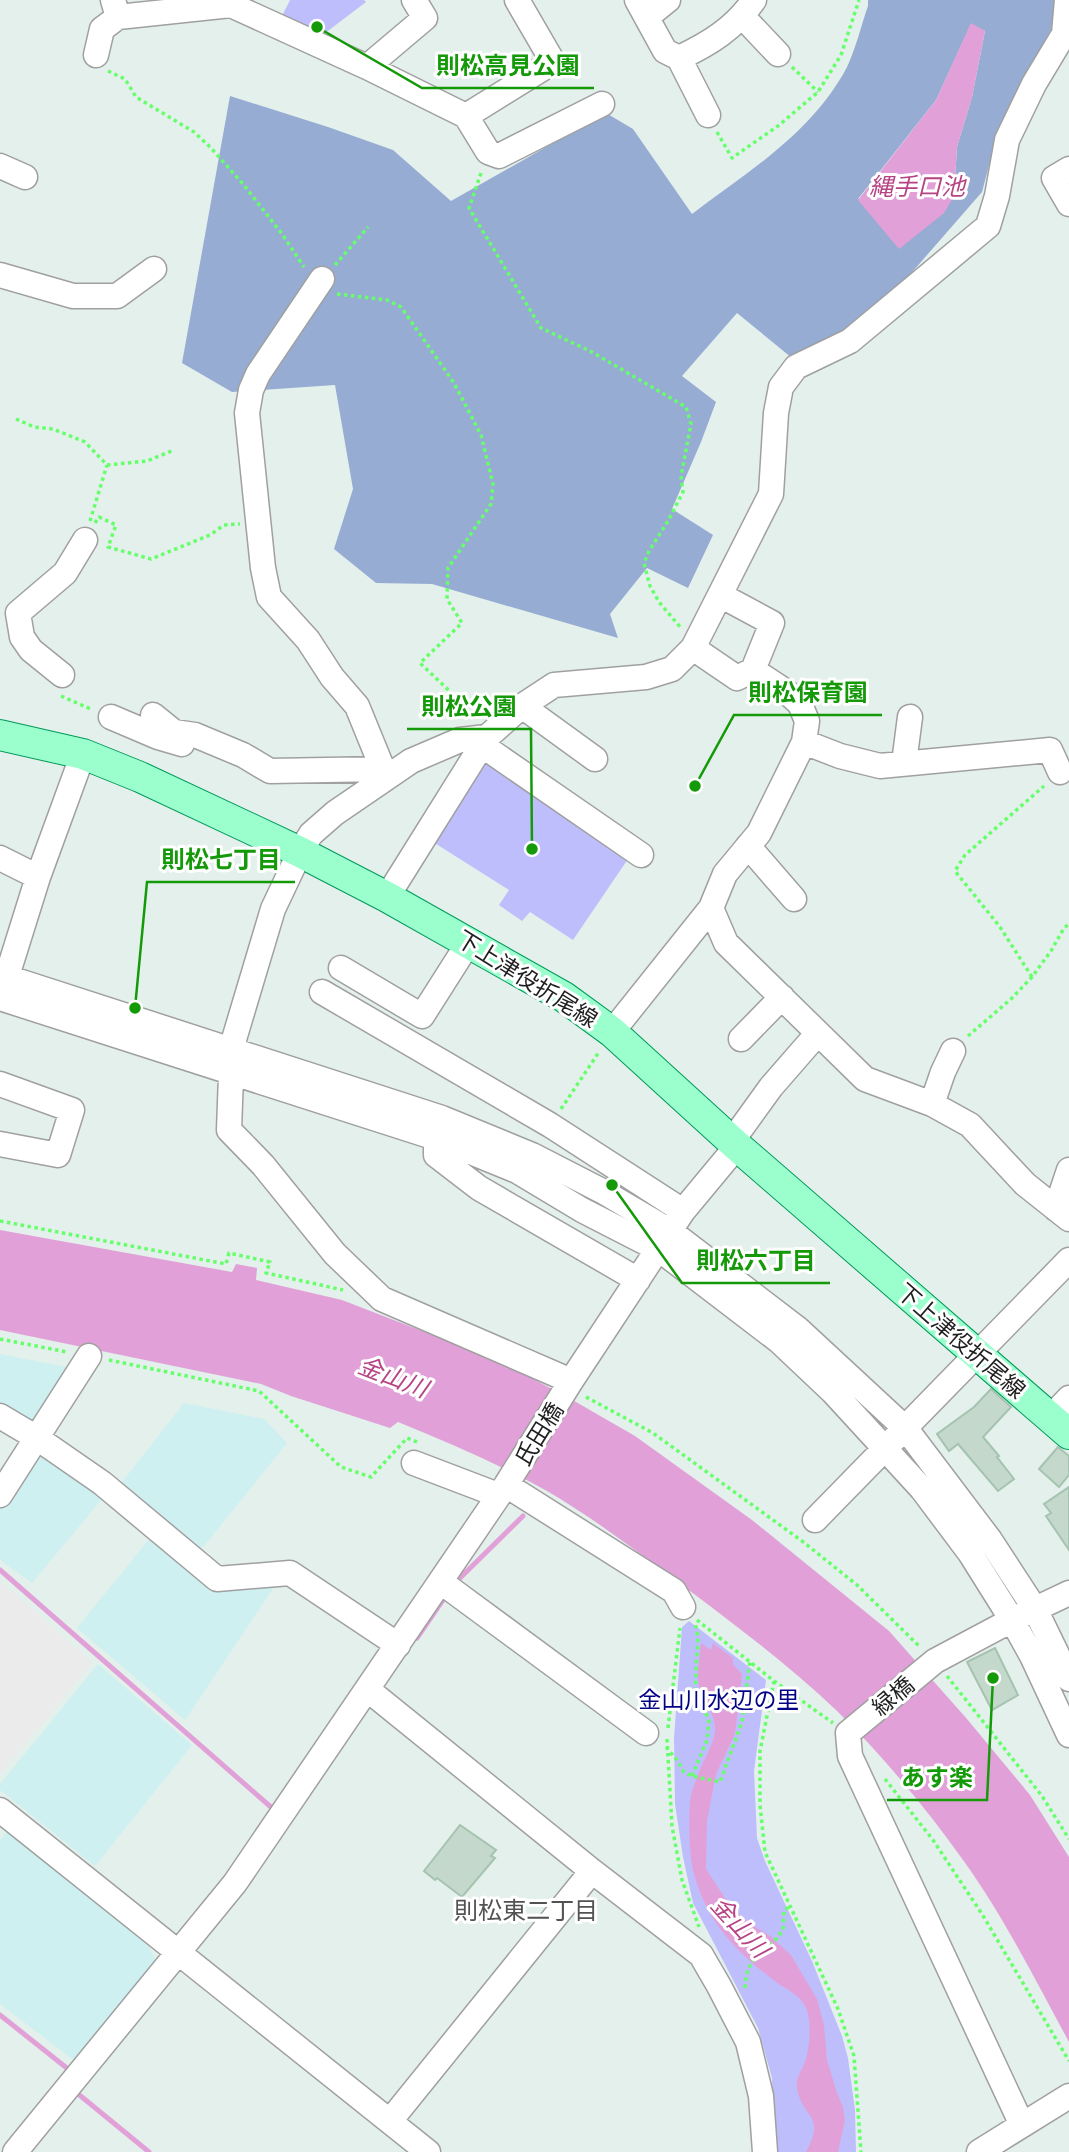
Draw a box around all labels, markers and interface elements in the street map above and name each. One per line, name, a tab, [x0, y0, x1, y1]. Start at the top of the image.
callout: 則松高見公園	[422, 43, 594, 88]
text: 則松高見公園	[436, 50, 580, 81]
water label: 縄手口池	[869, 171, 967, 202]
callout: 則松保育園	[734, 670, 882, 715]
text: 則松保育園	[748, 677, 868, 708]
callout: 則松公園	[407, 684, 531, 729]
text: 則松公園	[421, 691, 517, 722]
callout: 則松七丁目	[147, 837, 295, 882]
text: 則松七丁目	[161, 844, 281, 875]
street label: 下上津役折尾線	[451, 924, 603, 1034]
callout: 則松六丁目	[682, 1238, 830, 1283]
text: 則松六丁目	[696, 1245, 816, 1276]
street label: 下上津役折尾線	[890, 1277, 1032, 1405]
water label: 金山川	[354, 1350, 435, 1405]
street label: 氏田橋	[508, 1397, 570, 1471]
street label: 緑橋	[866, 1670, 920, 1722]
park label: 金山川水辺の里	[639, 1685, 800, 1715]
callout: あす楽	[887, 1755, 987, 1800]
text: あす楽	[901, 1762, 973, 1793]
water label: 金山川	[704, 1890, 778, 1966]
district label: 則松東二丁目	[454, 1895, 598, 1926]

